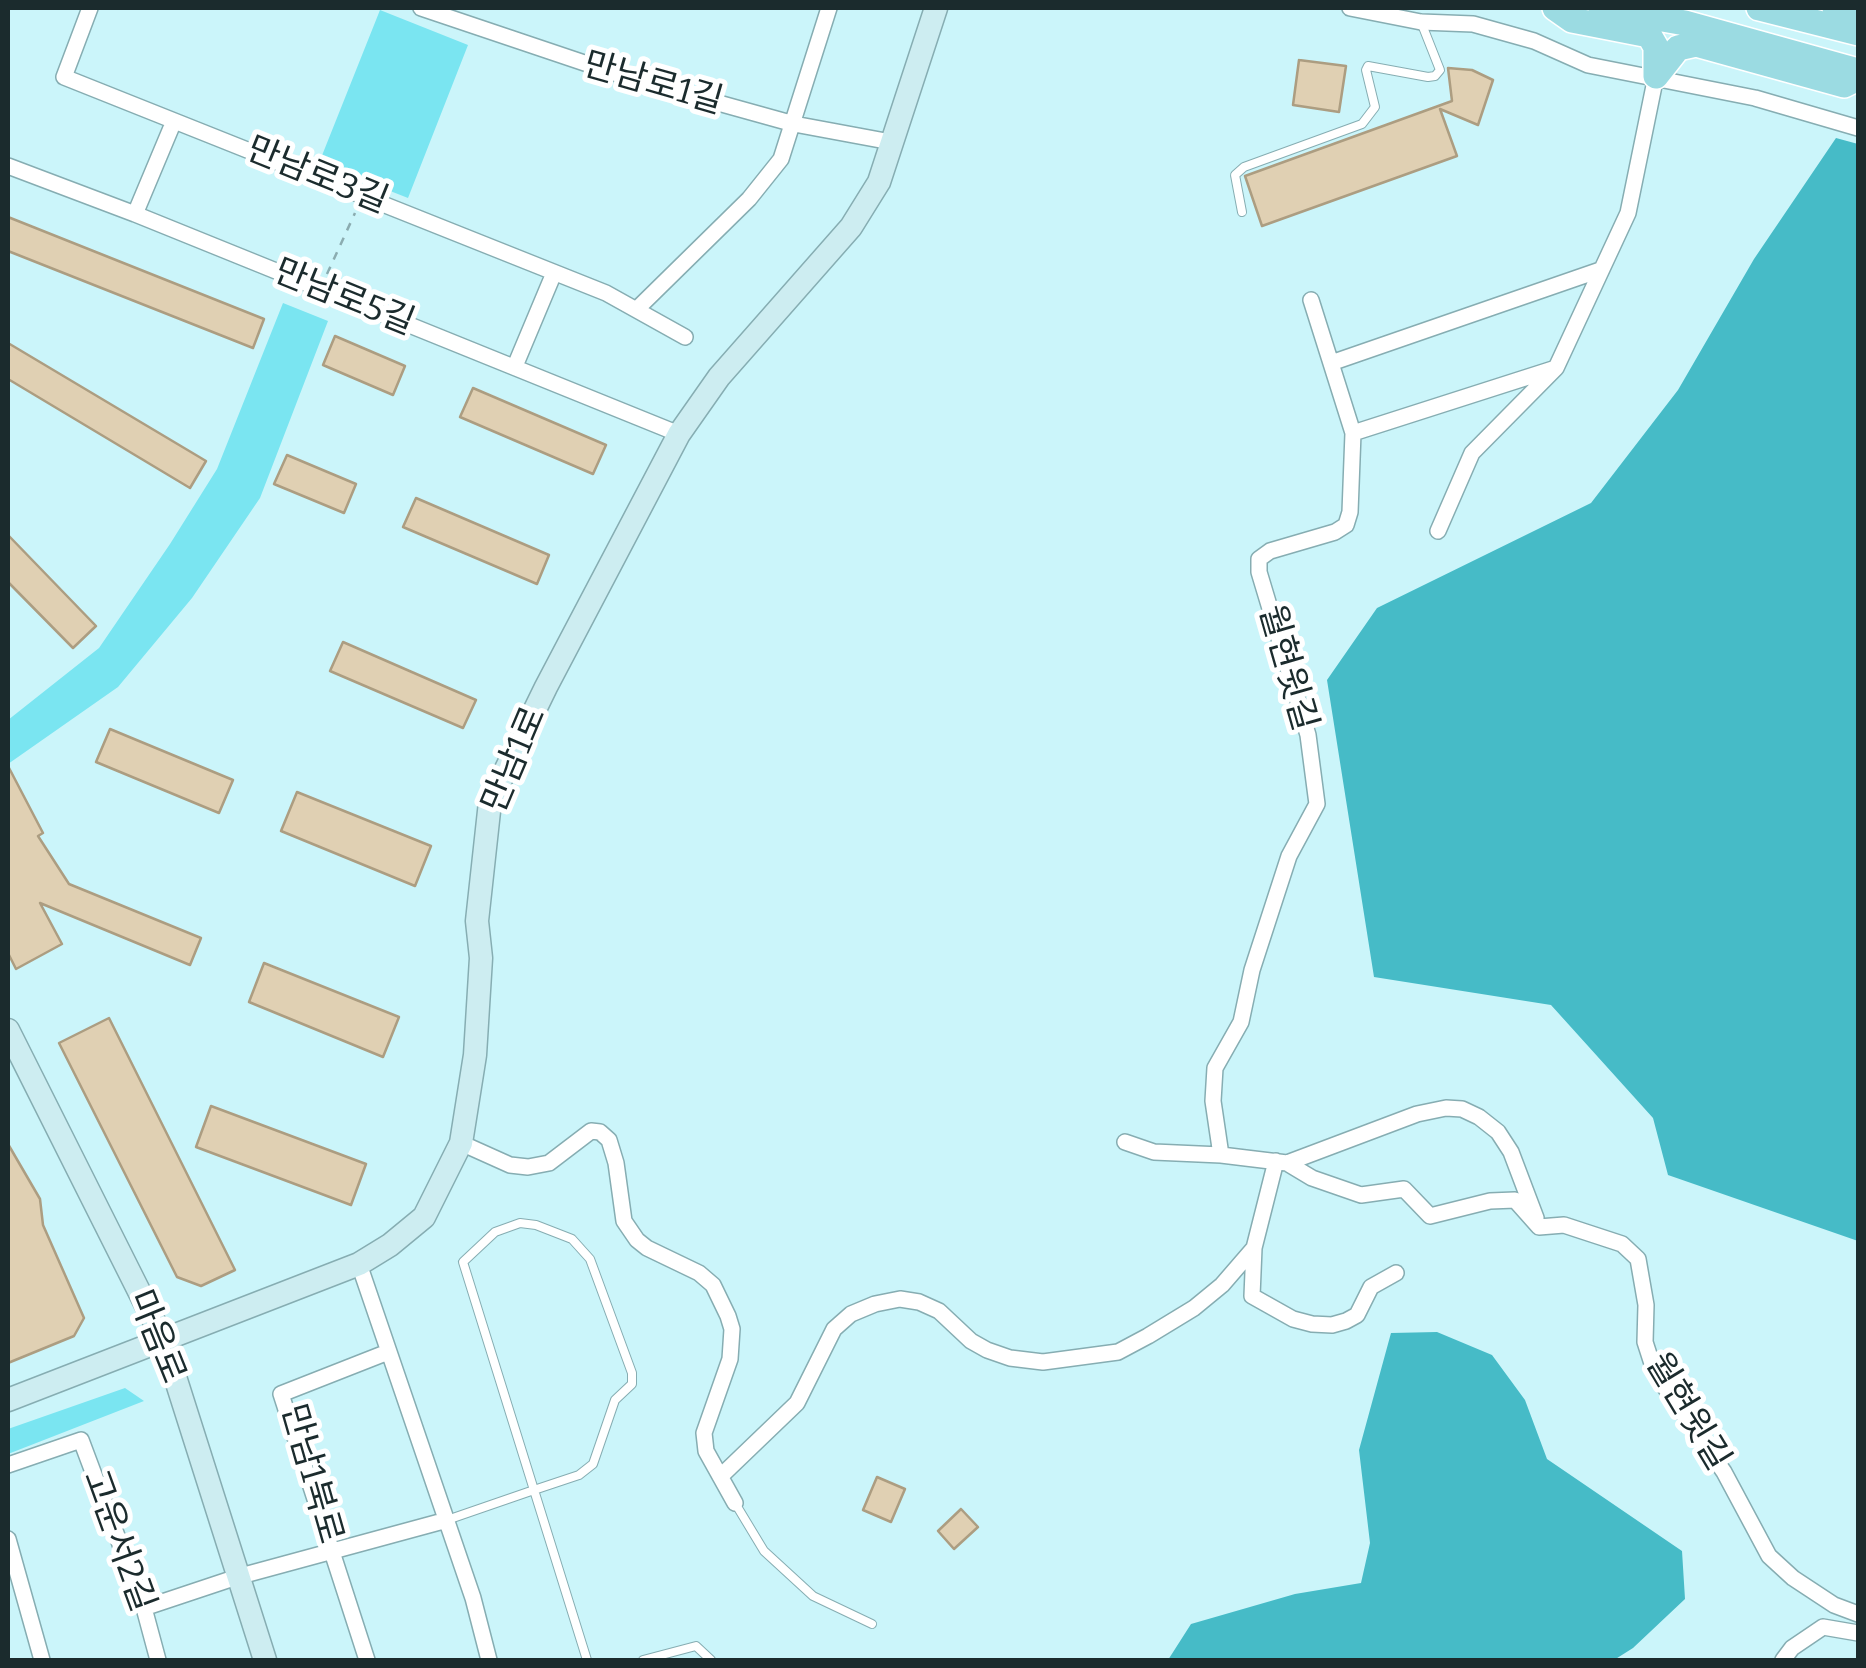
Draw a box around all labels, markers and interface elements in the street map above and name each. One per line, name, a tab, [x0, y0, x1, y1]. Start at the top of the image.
street label: 만남로1길	[578, 44, 728, 124]
street label: 만남로3길	[240, 129, 394, 223]
street label: 만남로5길	[268, 251, 420, 345]
street label: 월현윗길	[1249, 600, 1325, 736]
street label: 만남1로	[474, 701, 556, 819]
street label: 마음로	[118, 1284, 194, 1390]
street label: 월현윗길	[1636, 1346, 1738, 1478]
street label: 만남1북로	[271, 1399, 351, 1549]
street label: 고운서2길	[73, 1464, 163, 1618]

